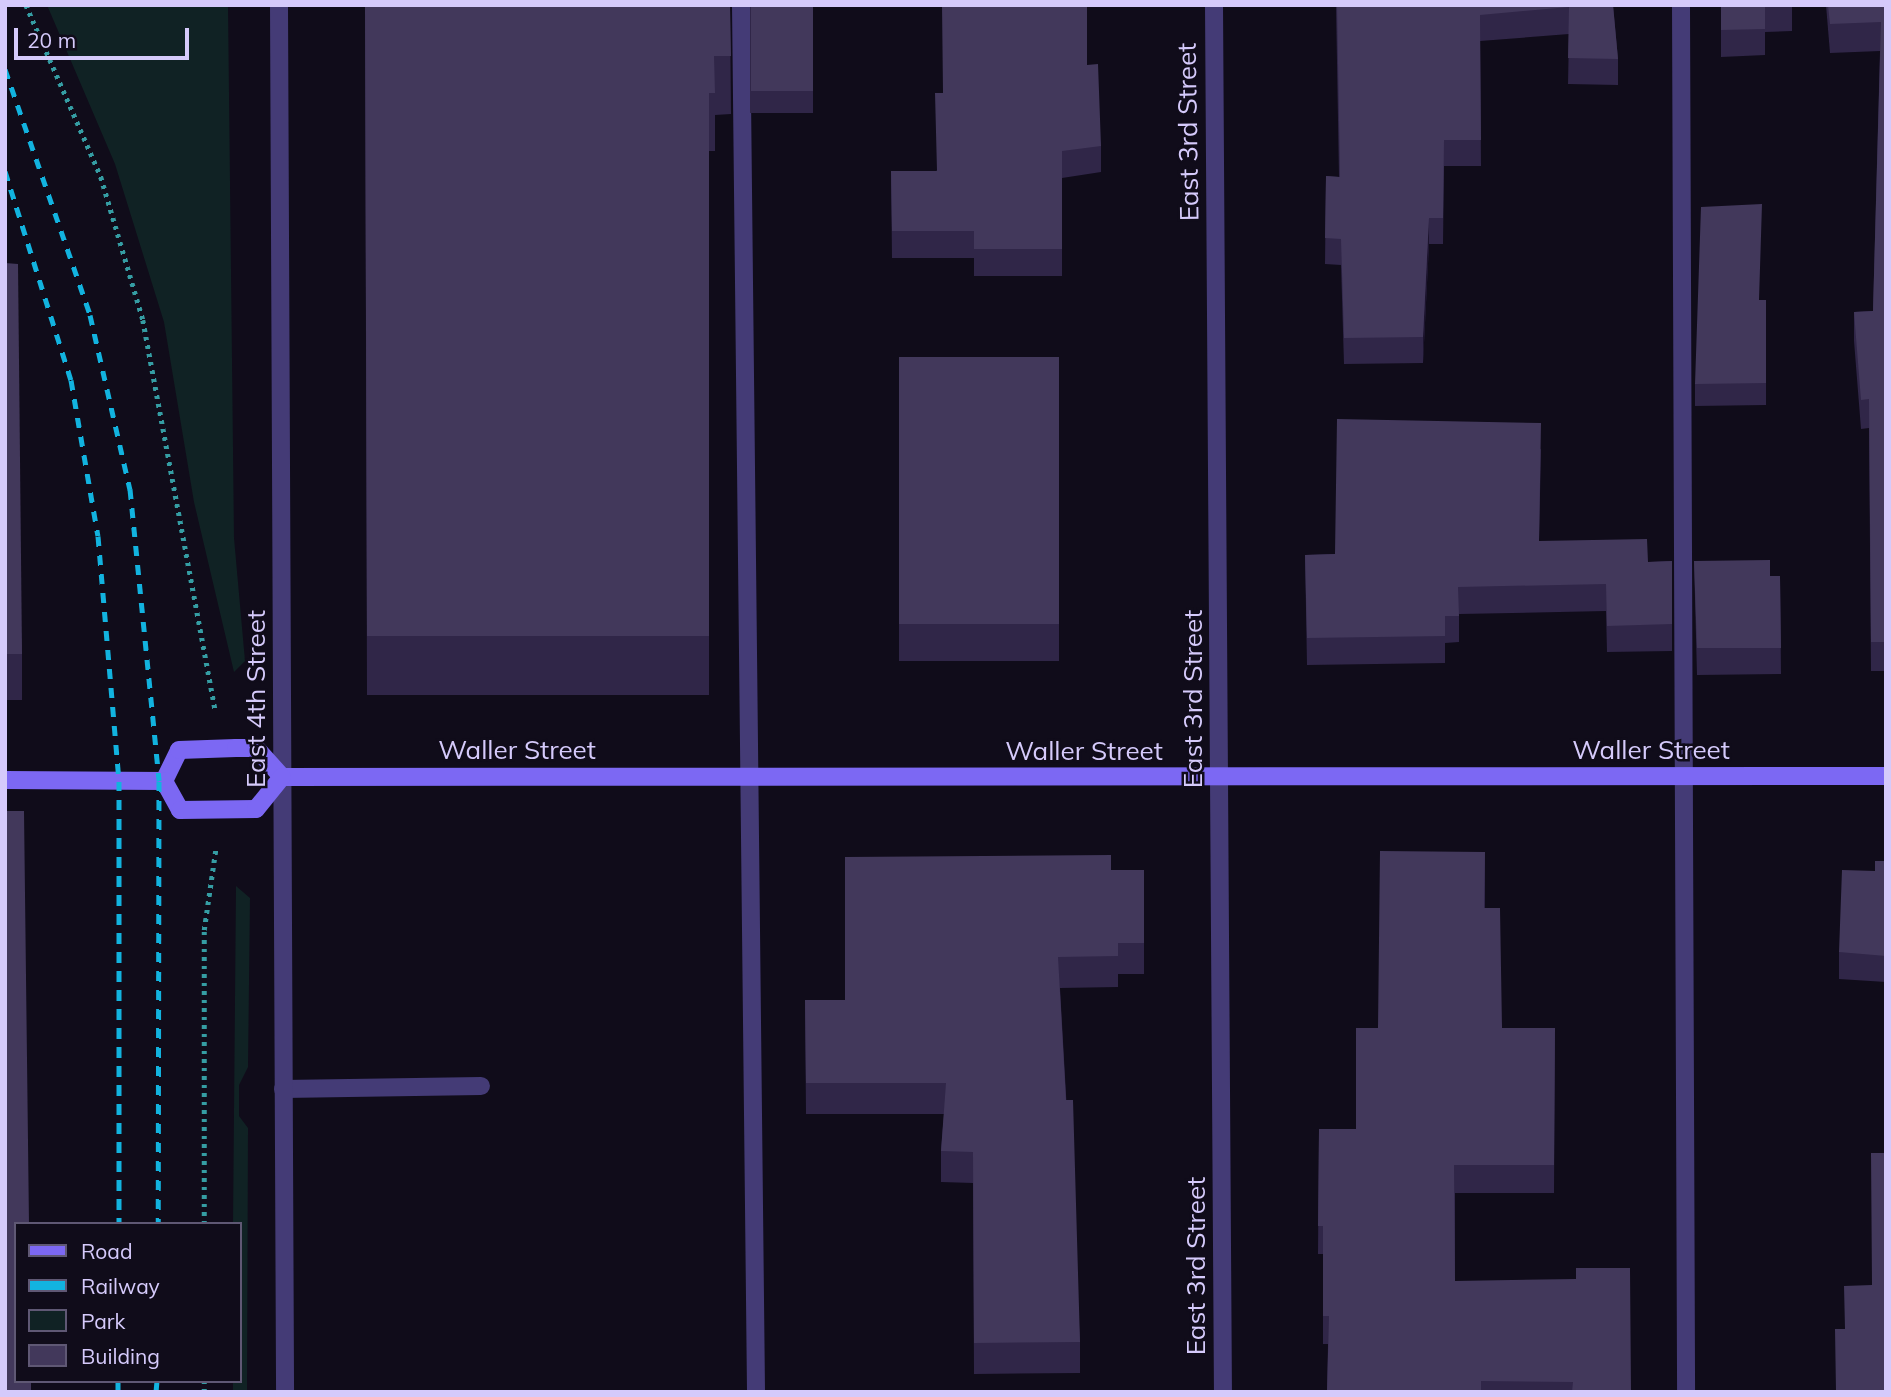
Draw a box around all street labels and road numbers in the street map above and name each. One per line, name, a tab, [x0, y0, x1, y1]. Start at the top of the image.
street label: East 3rd Street	[1171, 42, 1205, 222]
street label: East 4th Street	[240, 610, 272, 788]
street label: East 3rd Street	[1177, 610, 1209, 788]
street label: Waller Street	[438, 734, 596, 766]
street label: Waller Street	[1572, 734, 1730, 766]
street label: Waller Street	[1005, 735, 1163, 767]
street label: East 3rd Street	[1180, 1177, 1212, 1355]

